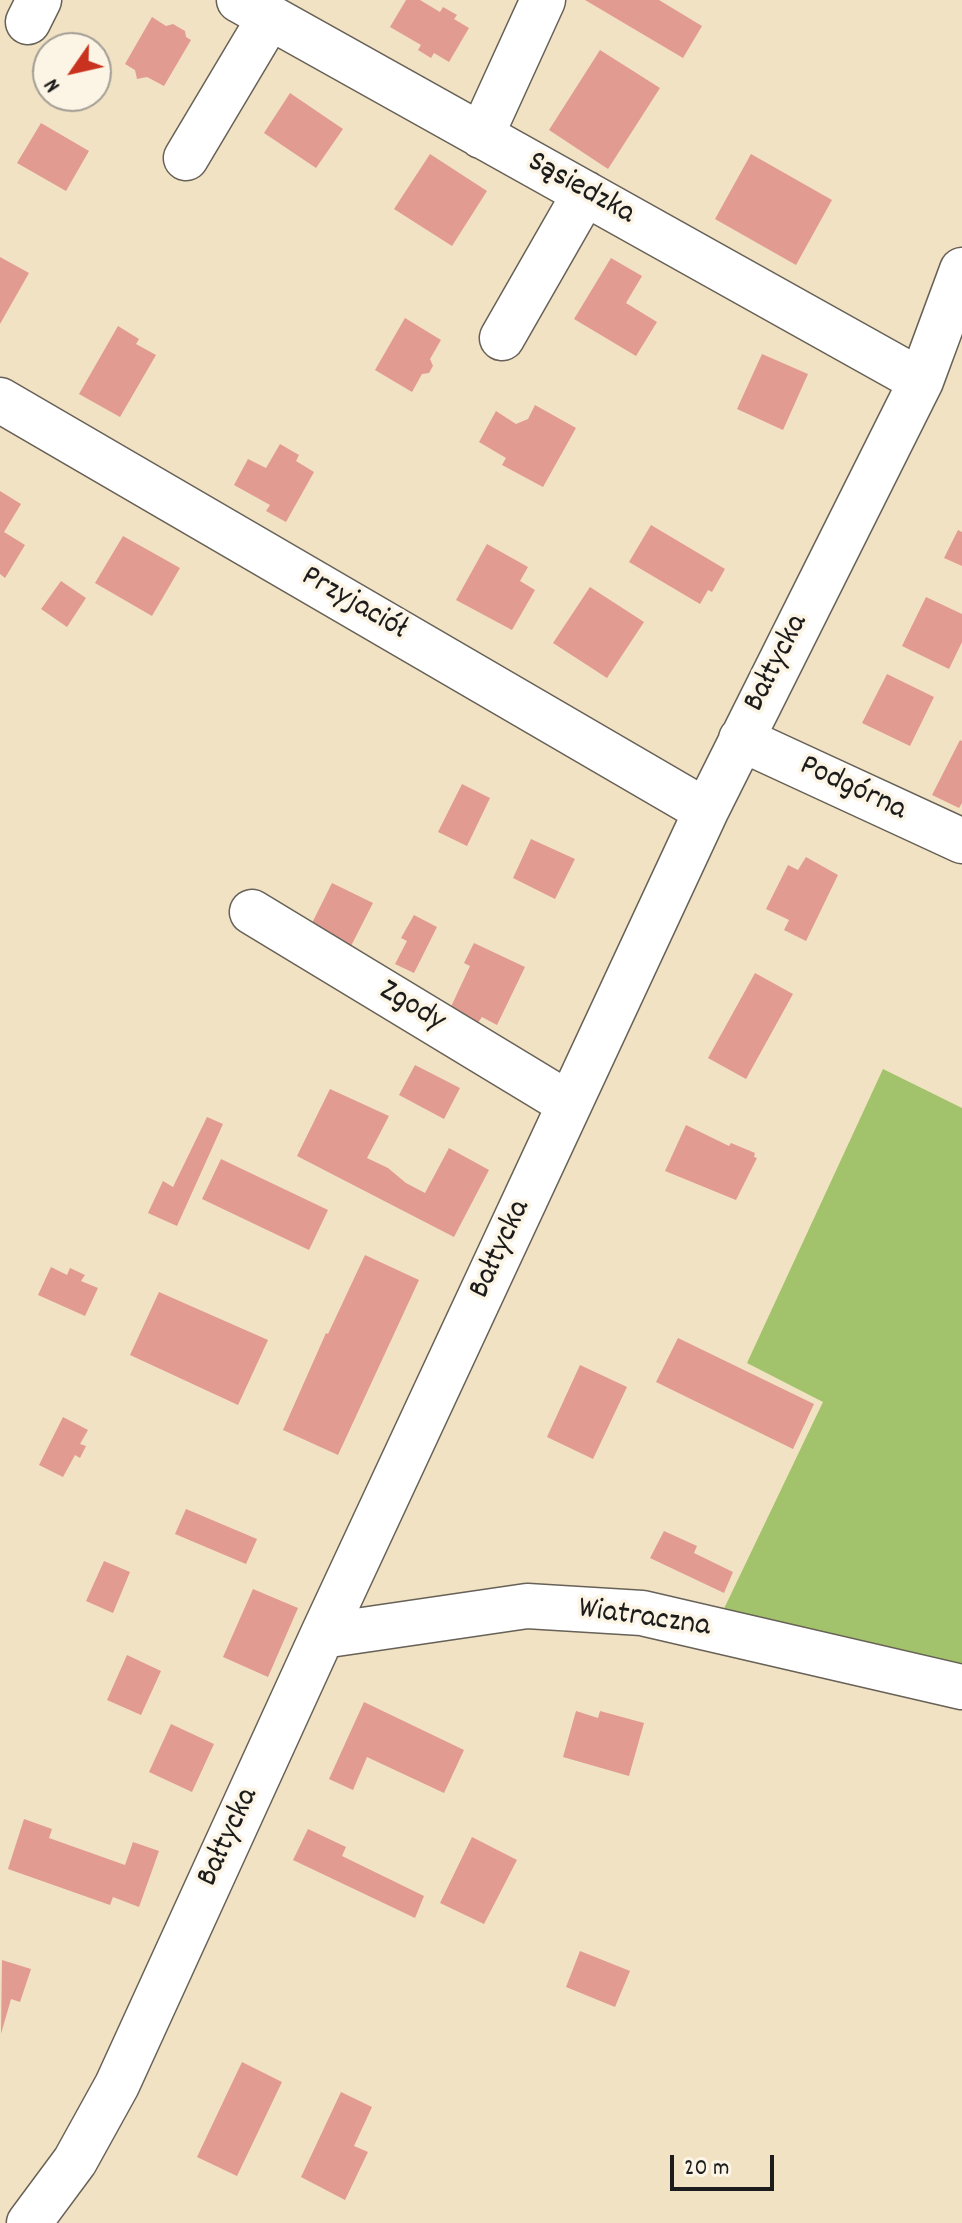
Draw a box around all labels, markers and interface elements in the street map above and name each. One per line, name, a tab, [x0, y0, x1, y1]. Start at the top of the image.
north arrow	[32, 32, 112, 112]
text: N	[37, 71, 69, 98]
street label: Sąsiedzka	[520, 145, 640, 235]
street label: Przyjaciół	[293, 559, 413, 651]
street label: Bałtycka	[737, 609, 819, 719]
street label: Podgórna	[792, 749, 912, 831]
street label: Zgody	[371, 973, 451, 1043]
street label: Bałtycka	[463, 1195, 541, 1305]
street label: Wiatraczna	[576, 1592, 712, 1648]
street label: Bałtycka	[191, 1783, 269, 1893]
scale bar	[674, 2139, 778, 2189]
text: 20 m	[684, 2152, 730, 2186]

